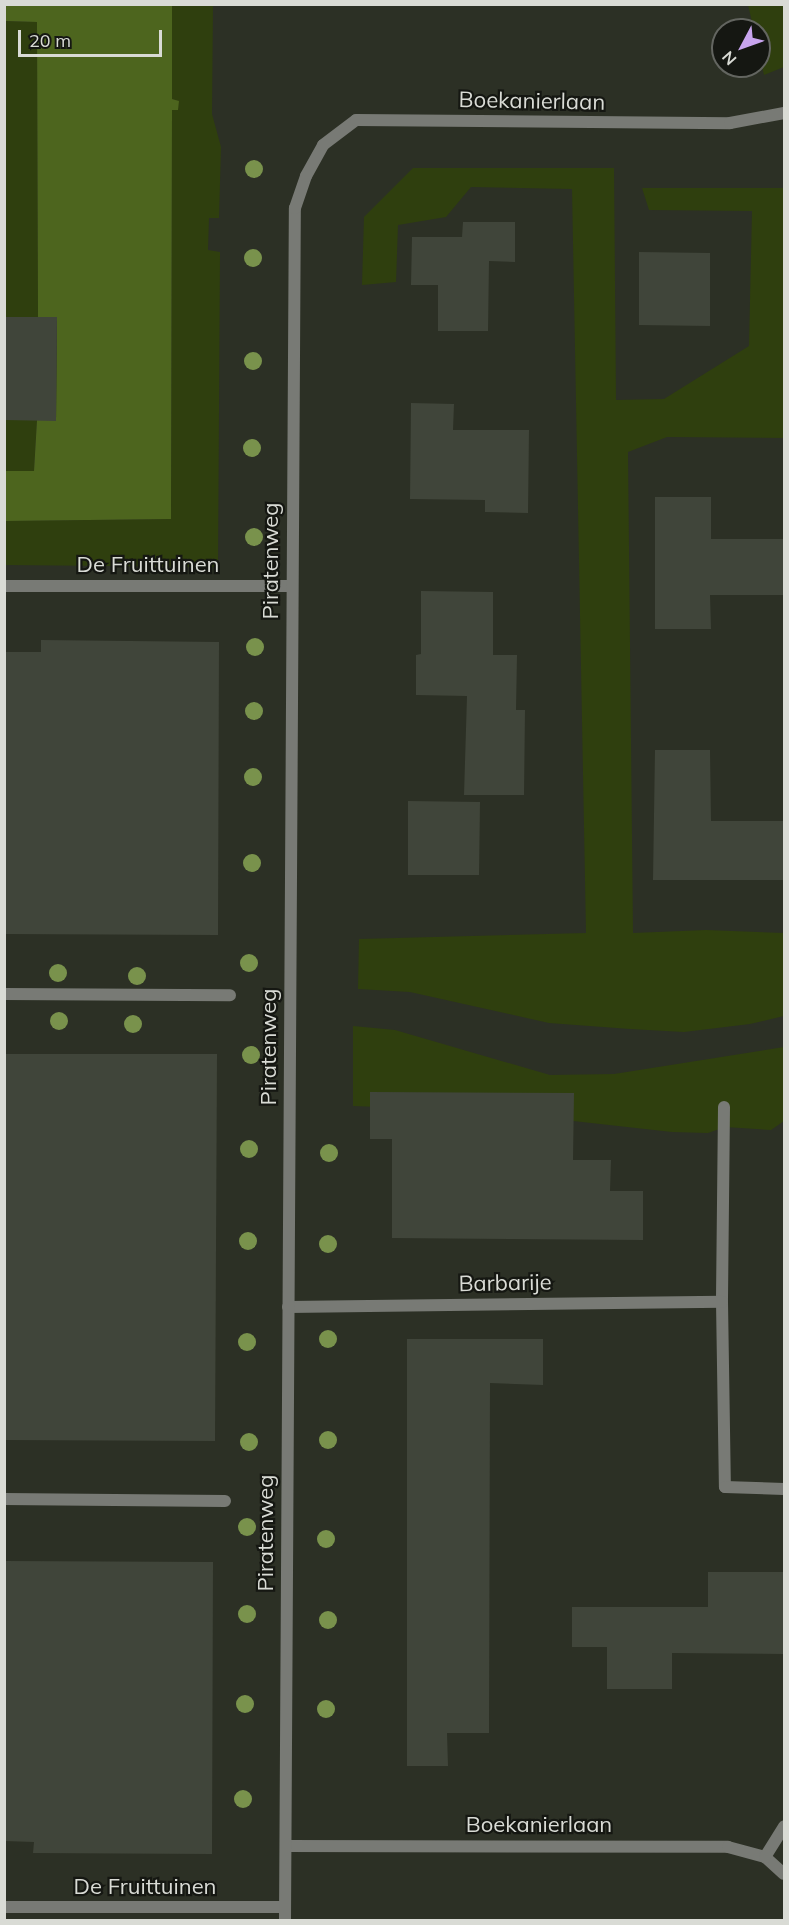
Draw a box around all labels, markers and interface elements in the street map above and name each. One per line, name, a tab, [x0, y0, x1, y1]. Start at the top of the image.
scale bar	[21, 18, 165, 56]
north arrow	[711, 18, 771, 78]
text: 20 m	[29, 29, 71, 52]
text: N	[717, 47, 740, 70]
street label: Boekanierlaan	[459, 87, 605, 115]
street label: Piratenweg	[258, 502, 284, 620]
street label: De Fruittuinen	[77, 552, 219, 578]
street label: Piratenweg	[256, 988, 282, 1106]
street label: Barbarije	[458, 1269, 552, 1297]
street label: Piratenweg	[253, 1474, 279, 1592]
street label: Boekanierlaan	[466, 1812, 612, 1838]
street label: De Fruittuinen	[74, 1874, 216, 1900]

